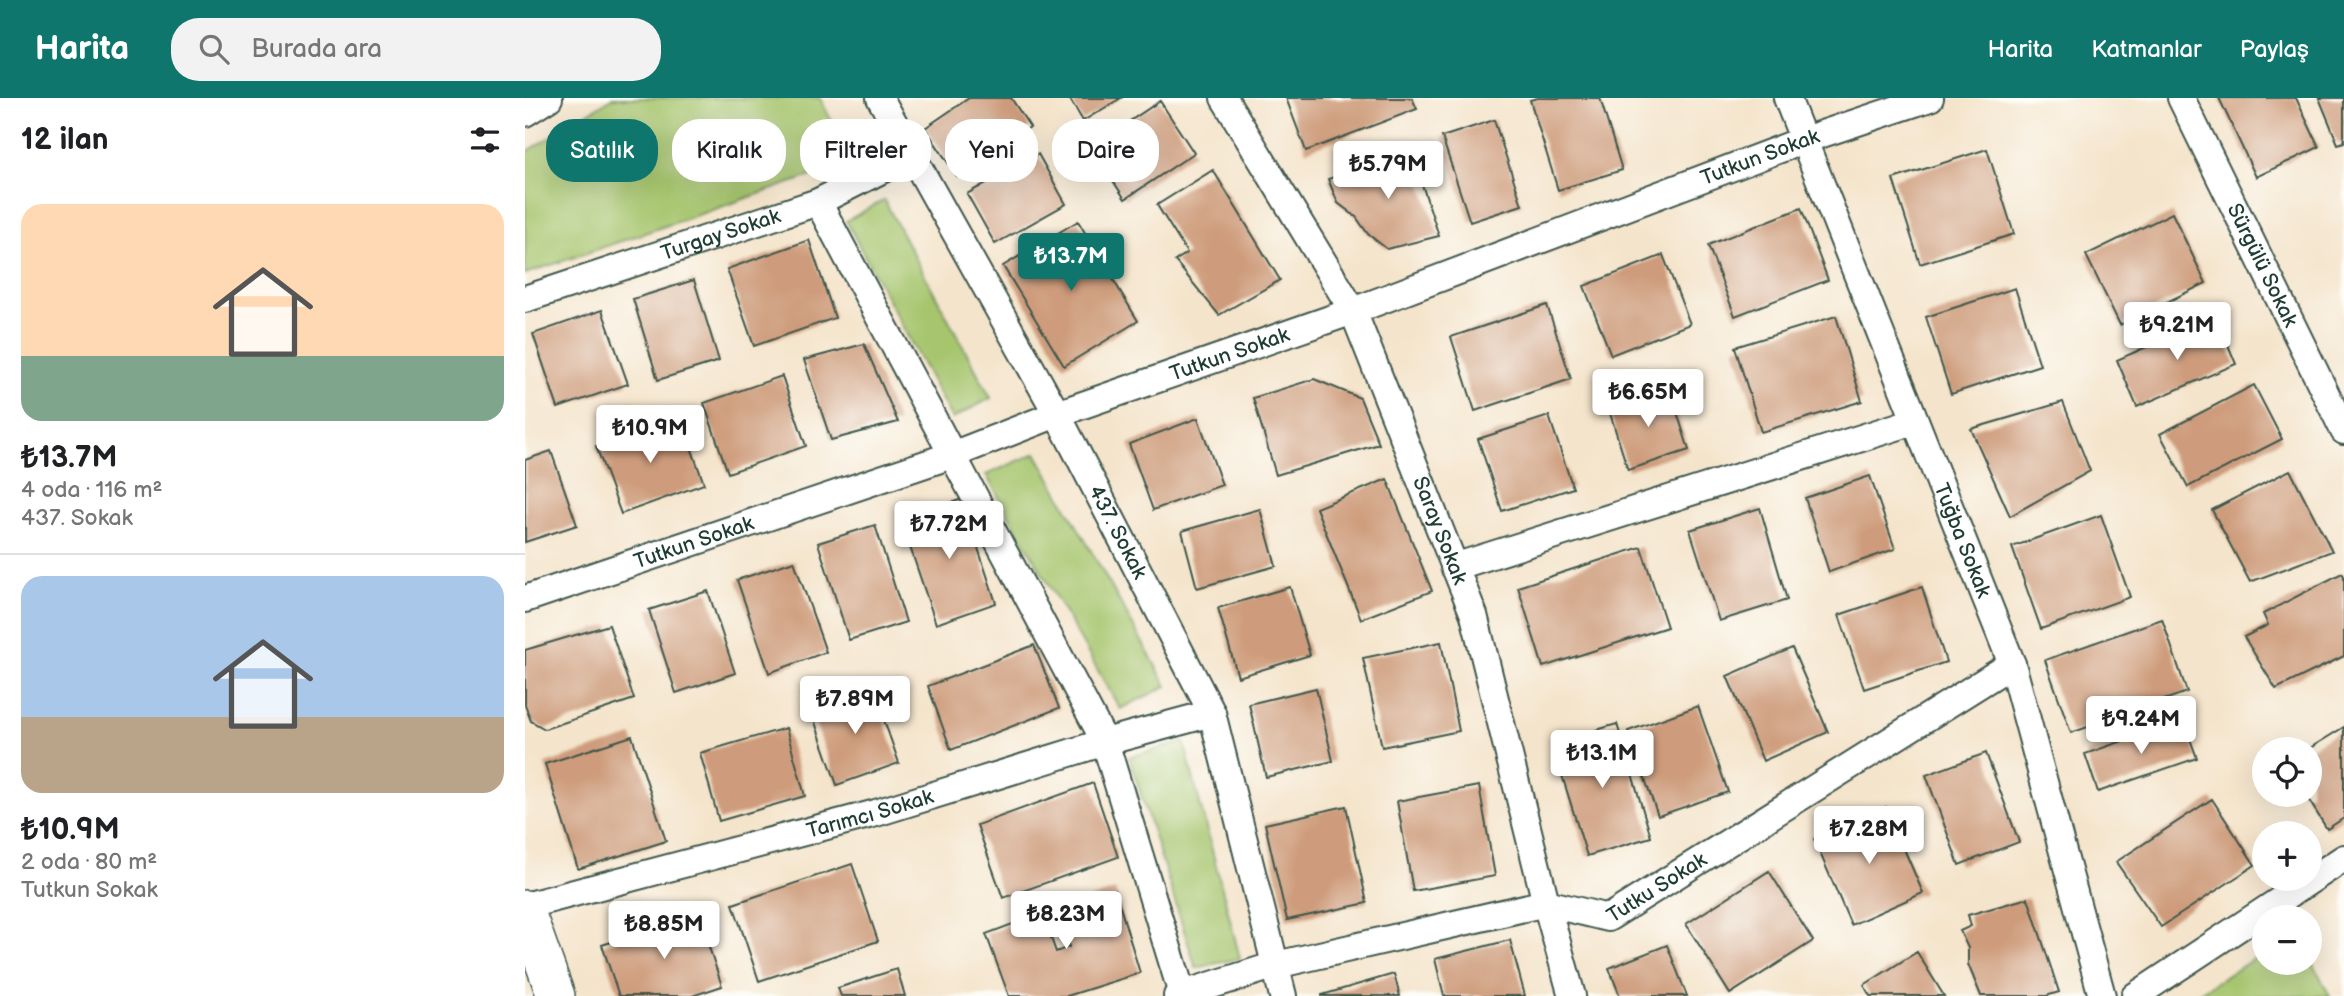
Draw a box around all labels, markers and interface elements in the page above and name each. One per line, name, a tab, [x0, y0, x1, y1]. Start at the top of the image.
search box	[171, 18, 661, 81]
text: Harita	[35, 29, 129, 69]
icon: search	[195, 30, 233, 68]
text: Burada ara	[251, 34, 382, 65]
text: Harita	[1987, 35, 2053, 64]
text: Katmanlar	[2091, 35, 2202, 64]
text: Paylaş	[2240, 35, 2309, 64]
chip: Satılık	[546, 119, 658, 182]
chip: Kiralık	[672, 119, 786, 182]
chip: Filtreler	[800, 119, 931, 182]
chip: Yeni	[945, 119, 1038, 182]
chip: Daire	[1052, 119, 1159, 182]
icon: filters	[466, 121, 504, 159]
text: 12 ilan	[21, 122, 109, 158]
street label: Tutkun Sokak	[1697, 123, 1823, 191]
pin: ₺5.79M	[1331, 141, 1445, 201]
text: ₺5.79M	[1349, 150, 1427, 178]
street label: Sürgülü Sokak	[2222, 199, 2304, 331]
street label: Turgay Sokak	[658, 203, 784, 266]
pin: ₺13.7M	[1014, 234, 1128, 293]
text: ₺13.7M	[1034, 242, 1108, 270]
icon: home	[200, 249, 326, 375]
pin: ₺9.21M	[2120, 302, 2234, 362]
text: ₺9.21M	[2140, 311, 2214, 339]
street label: Tutkun Sokak	[1166, 321, 1293, 386]
pin: ₺6.65M	[1591, 370, 1705, 429]
text: ₺6.65M	[1608, 378, 1688, 406]
pin: ₺10.9M	[593, 406, 707, 465]
text: ₺10.9M	[612, 414, 688, 442]
text: ₺13.7M	[21, 440, 117, 476]
street label: Saray Sokak	[1408, 473, 1473, 588]
text: 4 oda · 116 m²	[21, 476, 163, 504]
street label: Tuğba Sokak	[1929, 480, 1997, 602]
street label: 437. Sokak	[1084, 481, 1153, 584]
pin: ₺7.72M	[892, 502, 1006, 561]
text: 437. Sokak	[21, 504, 133, 532]
street label: Tutkun Sokak	[630, 510, 758, 574]
text: ₺7.72M	[910, 510, 988, 538]
icon: home	[200, 621, 326, 747]
pin: ₺7.89M	[798, 676, 912, 736]
text: ₺7.89M	[816, 685, 894, 713]
pin: ₺9.24M	[2084, 696, 2198, 756]
text: ₺9.24M	[2102, 705, 2180, 733]
pin: ₺13.1M	[1545, 730, 1659, 790]
map controls	[2252, 737, 2322, 975]
button: locate	[2252, 737, 2322, 807]
text: ₺13.1M	[1567, 739, 1637, 767]
street label: Tarımcı Sokak	[804, 783, 937, 843]
pin: ₺7.28M	[1812, 806, 1926, 866]
text: ₺10.9M	[21, 812, 120, 848]
text: ₺7.28M	[1830, 815, 1908, 843]
button: +	[2252, 821, 2322, 891]
street label: Tutku Sokak	[1602, 846, 1712, 928]
text: 2 oda · 80 m²	[21, 848, 157, 876]
text: Tutkun Sokak	[21, 876, 158, 904]
pin: ₺8.23M	[1009, 892, 1123, 951]
text: ₺8.23M	[1027, 900, 1105, 928]
pin: ₺8.85M	[607, 902, 721, 961]
button: −	[2252, 905, 2322, 975]
text: ₺8.85M	[625, 910, 703, 938]

